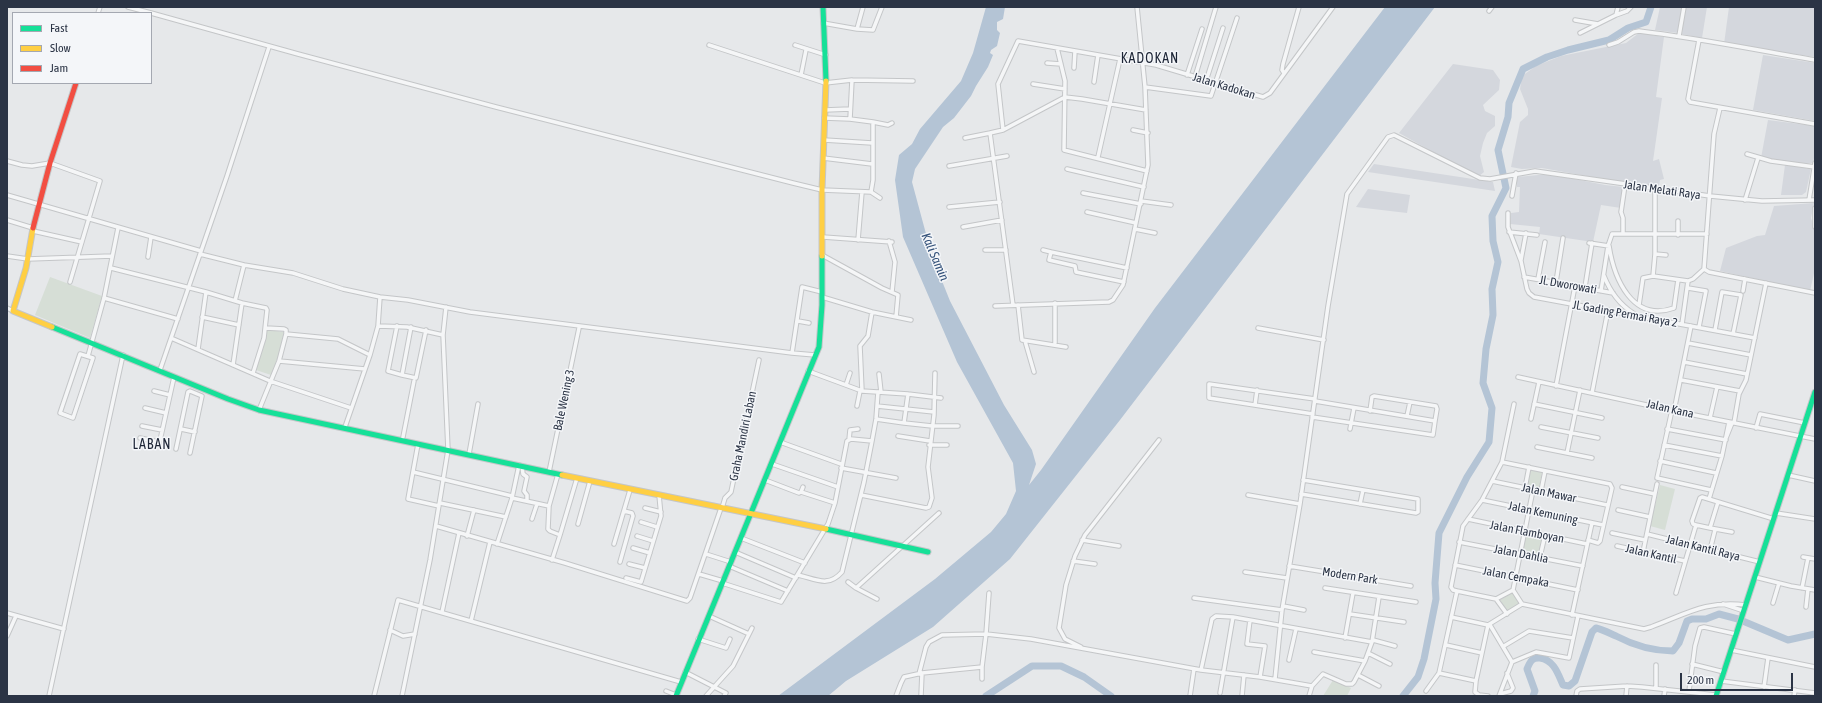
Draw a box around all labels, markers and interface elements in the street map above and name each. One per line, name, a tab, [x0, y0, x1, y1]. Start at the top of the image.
legend	[12, 12, 152, 84]
text: Fast	[50, 21, 68, 35]
text: Slow	[50, 41, 71, 55]
district label: KADOKAN	[1121, 51, 1179, 67]
text: Jam	[50, 61, 68, 75]
street label: Jalan Kadokan	[1191, 70, 1257, 102]
street label: Jalan Melati Raya	[1623, 177, 1701, 203]
water label: Kali Samin	[918, 231, 952, 283]
street label: Jl. Dworowati	[1538, 273, 1598, 297]
street label: Jl. Gading Permai Raya 2	[1571, 298, 1679, 330]
street label: Bale Wening 3	[551, 368, 577, 432]
street label: Graha Mandiri Laban	[726, 390, 760, 482]
street label: Jalan Kana	[1645, 397, 1695, 421]
district label: LABAN	[132, 437, 172, 453]
street label: Jalan Mawar	[1520, 480, 1578, 506]
street label: Jalan Kemuning	[1507, 499, 1579, 527]
street label: Jalan Flamboyan	[1489, 518, 1565, 546]
street label: Jalan Kantil Raya	[1665, 532, 1741, 564]
street label: Jalan Kantil	[1624, 541, 1678, 567]
street label: Jalan Dahlia	[1492, 542, 1550, 566]
street label: Jalan Cempaka	[1482, 564, 1550, 590]
street label: Modern Park	[1321, 565, 1379, 587]
scale bar	[1682, 665, 1795, 691]
text: 200 m	[1687, 673, 1714, 687]

